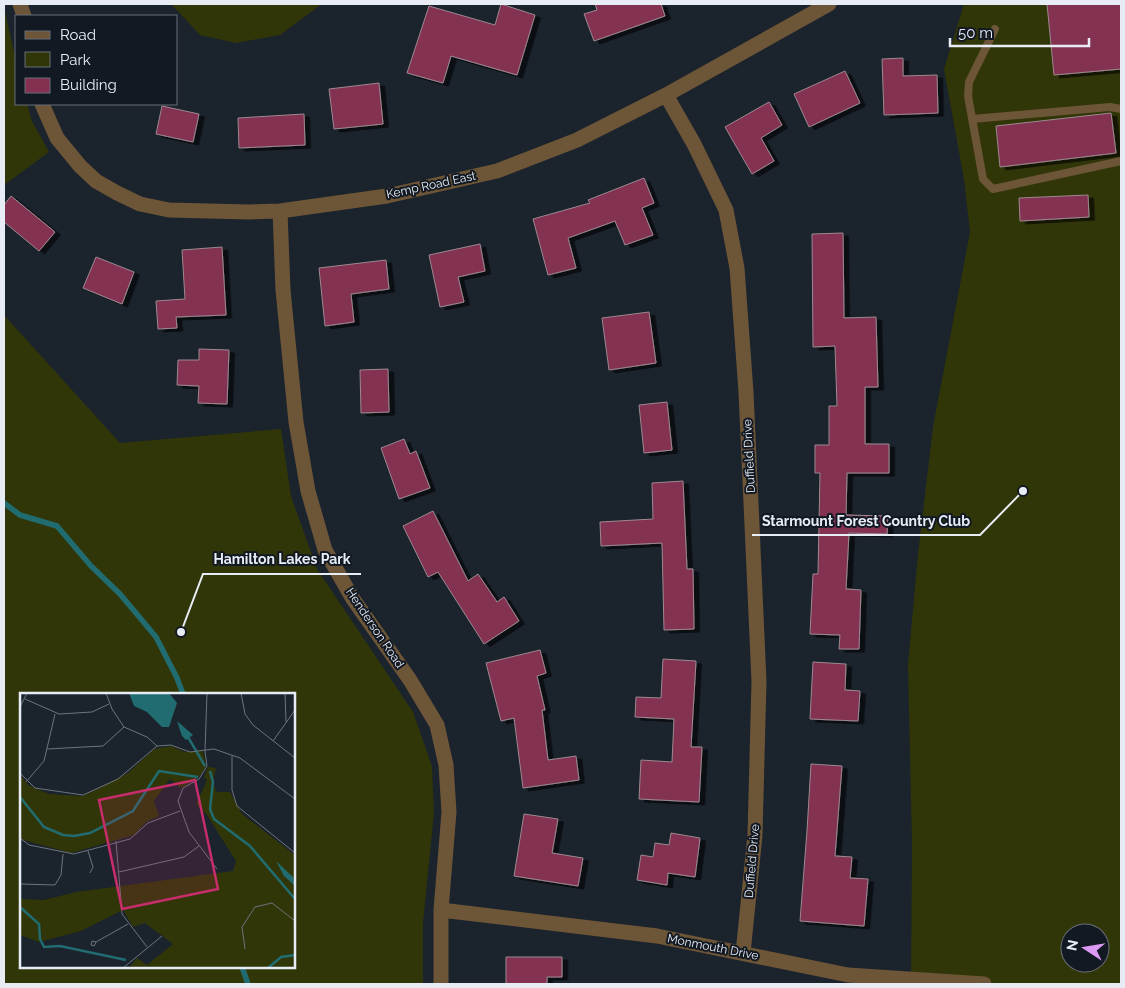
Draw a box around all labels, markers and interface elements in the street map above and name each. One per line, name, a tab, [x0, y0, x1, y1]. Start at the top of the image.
legend	[15, 15, 178, 105]
scale bar	[950, 15, 1089, 47]
text: 50 m	[958, 24, 993, 42]
text: Road	[60, 26, 96, 44]
text: Park	[60, 51, 91, 69]
text: Building	[60, 76, 117, 94]
street label: Kemp Road East	[385, 169, 477, 201]
street label: Duffield Drive	[740, 419, 758, 493]
callout: Starmount Forest Country Club	[752, 506, 980, 535]
text: Starmount Forest Country Club	[762, 513, 970, 529]
callout: Hamilton Lakes Park	[203, 545, 361, 574]
text: Hamilton Lakes Park	[213, 551, 351, 567]
street label: Henderson Road	[343, 585, 407, 671]
inset map	[20, 693, 295, 968]
street label: Duffield Drive	[742, 824, 762, 898]
north arrow	[1060, 923, 1110, 973]
street label: Monmouth Drive	[666, 931, 760, 963]
text: N	[1063, 938, 1081, 952]

